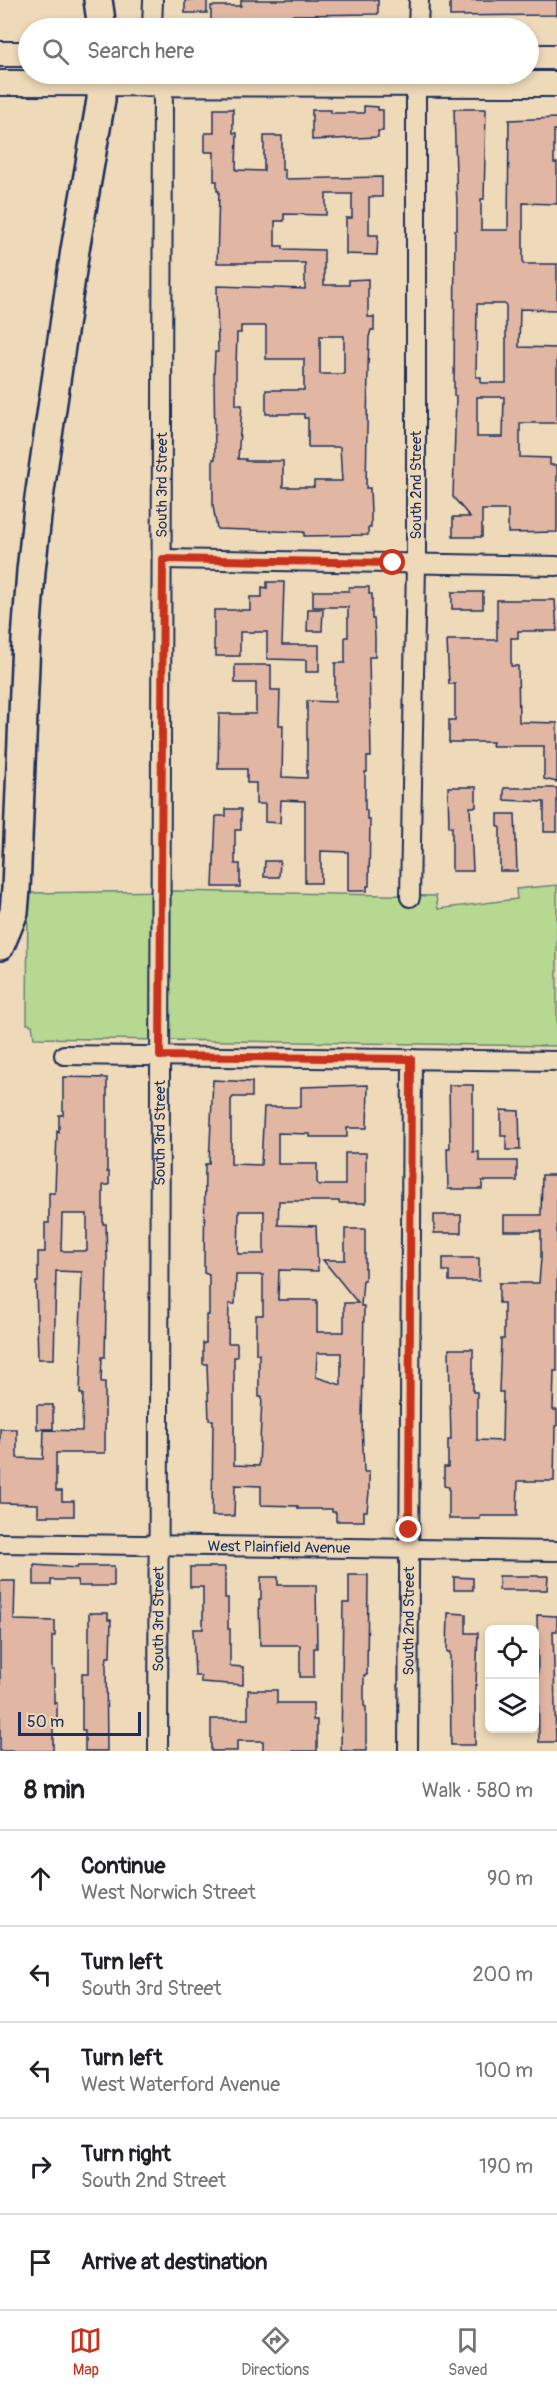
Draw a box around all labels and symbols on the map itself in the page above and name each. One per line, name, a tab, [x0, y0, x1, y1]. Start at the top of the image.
street label: South 2nd Street	[407, 430, 426, 539]
street label: South 3rd Street	[152, 431, 171, 538]
route start	[379, 549, 405, 575]
street label: South 3rd Street	[150, 1079, 170, 1186]
route end	[395, 1516, 421, 1542]
street label: West Plainfield Avenue	[208, 1536, 351, 1558]
street label: South 3rd Street	[149, 1565, 168, 1672]
street label: South 2nd Street	[399, 1566, 419, 1676]
scale bar	[18, 1709, 141, 1736]

